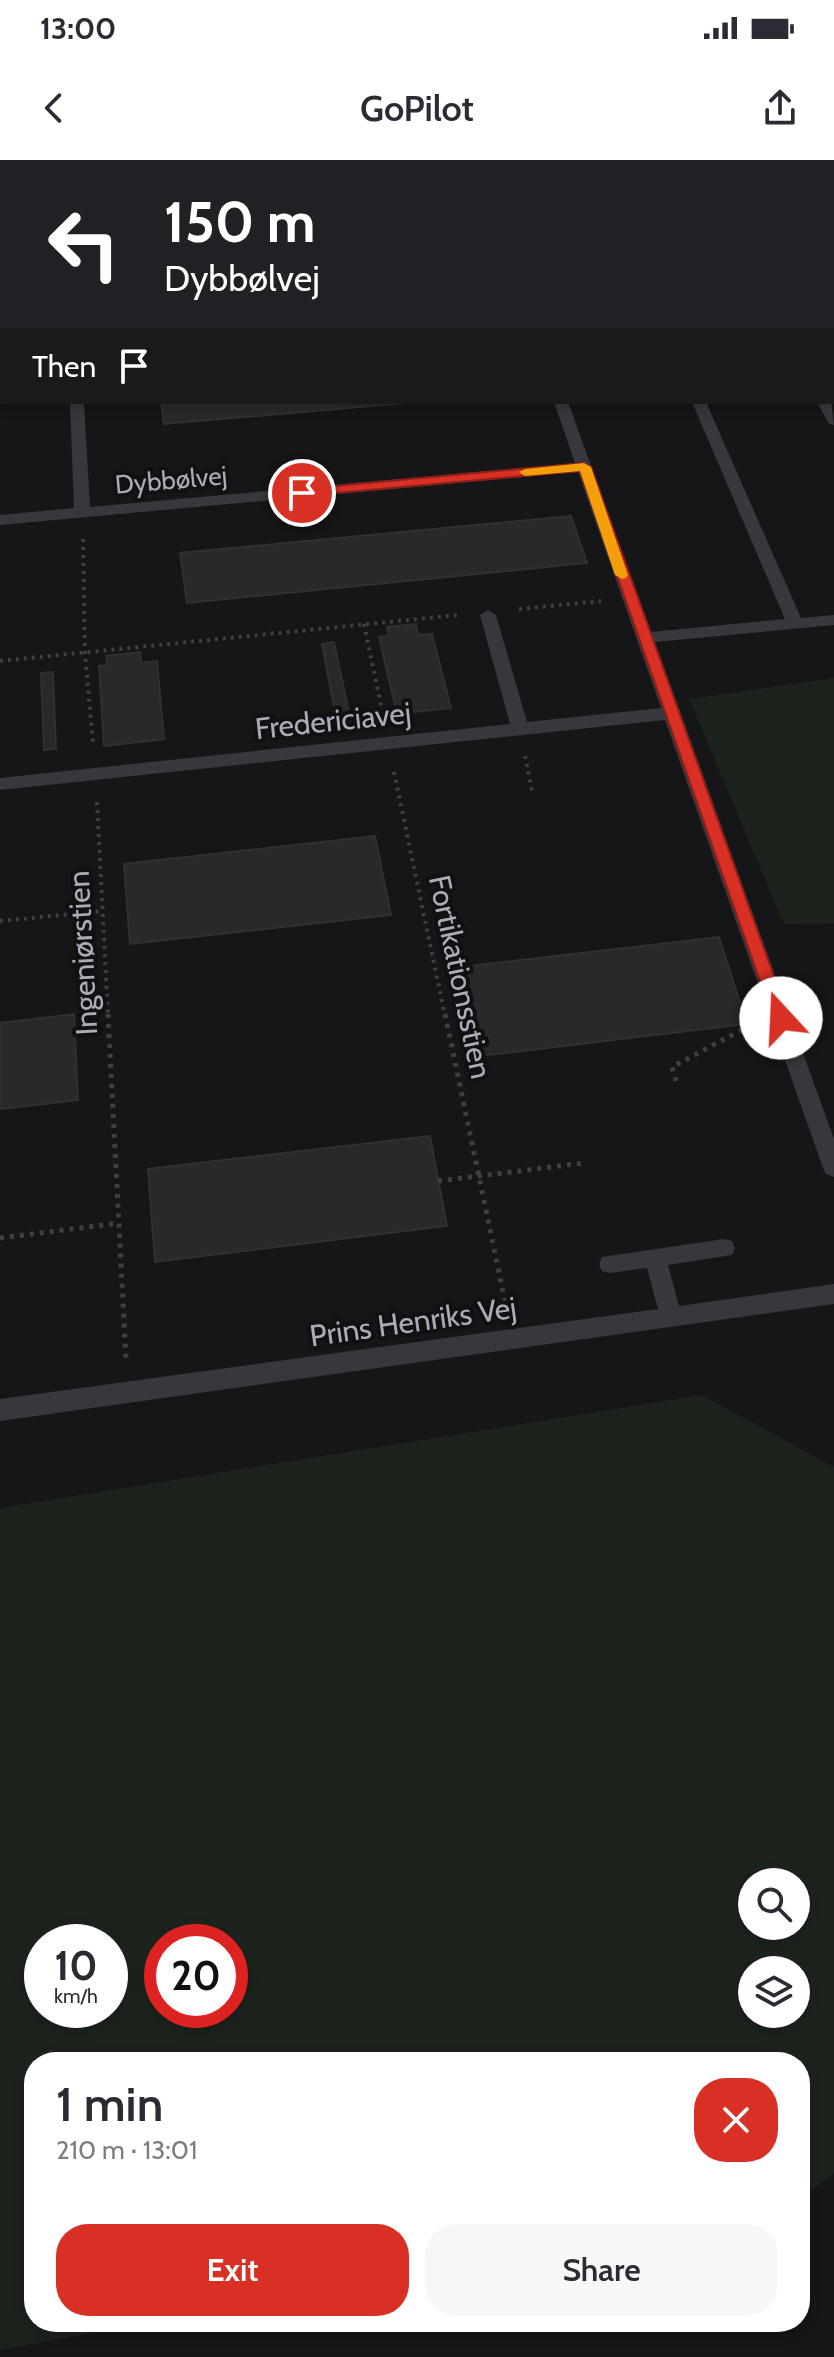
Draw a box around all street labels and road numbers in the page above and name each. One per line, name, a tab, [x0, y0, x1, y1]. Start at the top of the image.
street label: Dybbølvej	[114, 459, 228, 501]
street label: Fredericiavej	[253, 694, 413, 747]
street label: Ingeniørstien	[60, 870, 105, 1036]
street label: Fortikationsstien	[421, 872, 500, 1082]
street label: Prins Henriks Vej	[307, 1289, 519, 1354]

